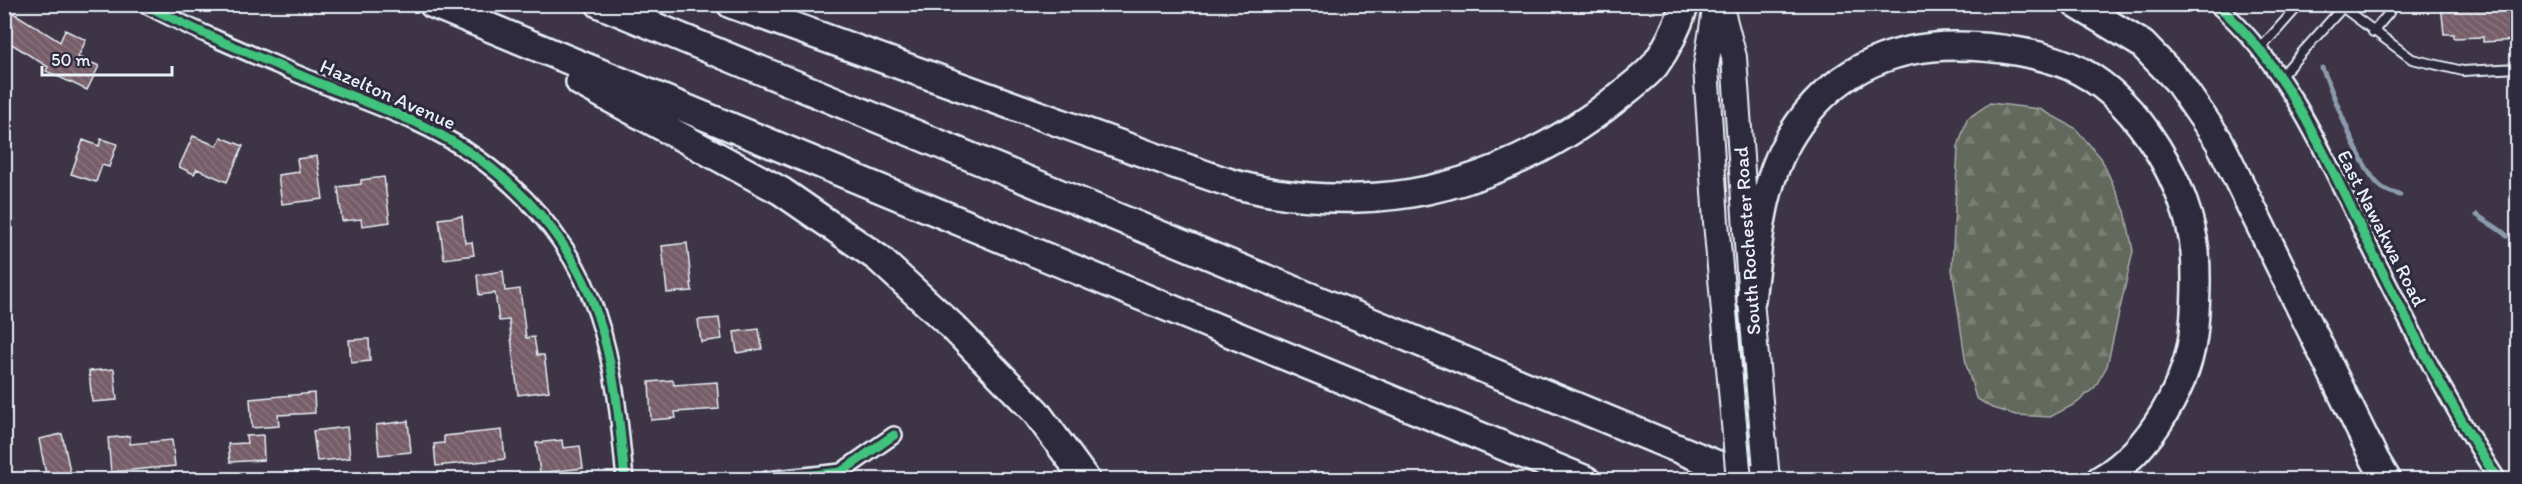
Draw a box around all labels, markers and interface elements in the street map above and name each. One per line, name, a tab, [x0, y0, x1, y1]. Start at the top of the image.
scale bar	[42, 39, 172, 77]
text: 50 m	[51, 49, 91, 71]
street label: Hazelton Avenue	[317, 53, 459, 135]
street label: South Rochester Road	[1728, 146, 1766, 336]
street label: East Nawakwa Road	[2332, 146, 2432, 310]

